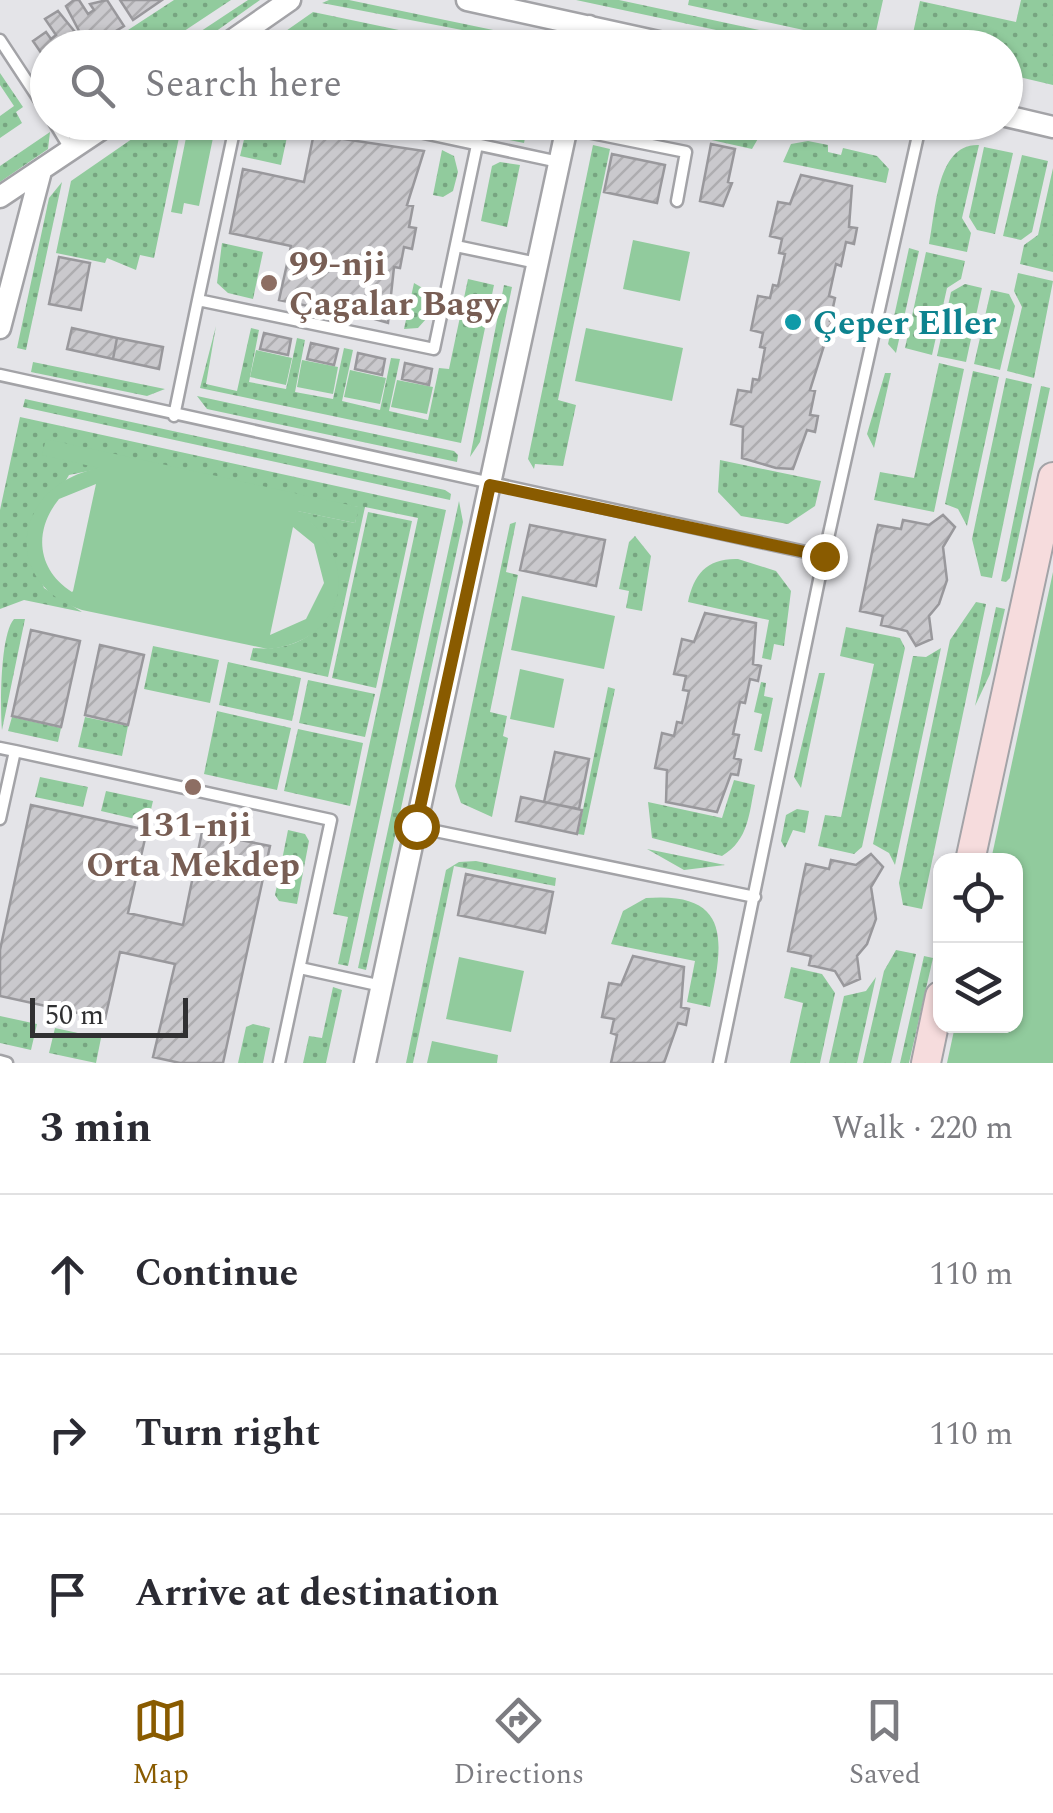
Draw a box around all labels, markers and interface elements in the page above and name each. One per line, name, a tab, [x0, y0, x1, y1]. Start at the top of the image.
search box	[30, 30, 1023, 140]
text: Search here	[145, 56, 342, 114]
icon: search	[65, 58, 120, 113]
place label: 99-nji Çagalar Bagy	[289, 238, 502, 331]
marker: 99-nji Çagalar Bagy	[258, 272, 280, 294]
place label: Çeper Eller	[813, 297, 996, 350]
marker: Çeper Eller	[782, 311, 804, 333]
route end	[802, 534, 848, 580]
marker: 131-nji Orta Mekdep	[182, 776, 204, 798]
place label: 131-nji Orta Mekdep	[86, 799, 300, 892]
route start	[394, 804, 440, 850]
map controls	[933, 853, 1023, 1033]
button: locate	[933, 853, 1023, 943]
button: layers	[933, 943, 1023, 1033]
scale bar	[30, 993, 188, 1038]
text: 50 m	[45, 994, 104, 1037]
text: 3 min	[40, 1097, 152, 1160]
text: Walk · 220 m	[832, 1104, 1013, 1153]
text: Continue	[135, 1245, 298, 1303]
icon: ahead	[40, 1247, 95, 1302]
text: 110 m	[929, 1250, 1013, 1299]
text: Turn right	[135, 1405, 320, 1463]
icon: right	[40, 1407, 95, 1462]
text: 110 m	[929, 1410, 1013, 1459]
text: Arrive at destination	[135, 1565, 499, 1623]
icon: arrive	[40, 1567, 95, 1622]
tab: Map	[132, 1693, 189, 1796]
tab: Directions	[453, 1693, 584, 1796]
tab: Saved	[849, 1693, 921, 1796]

